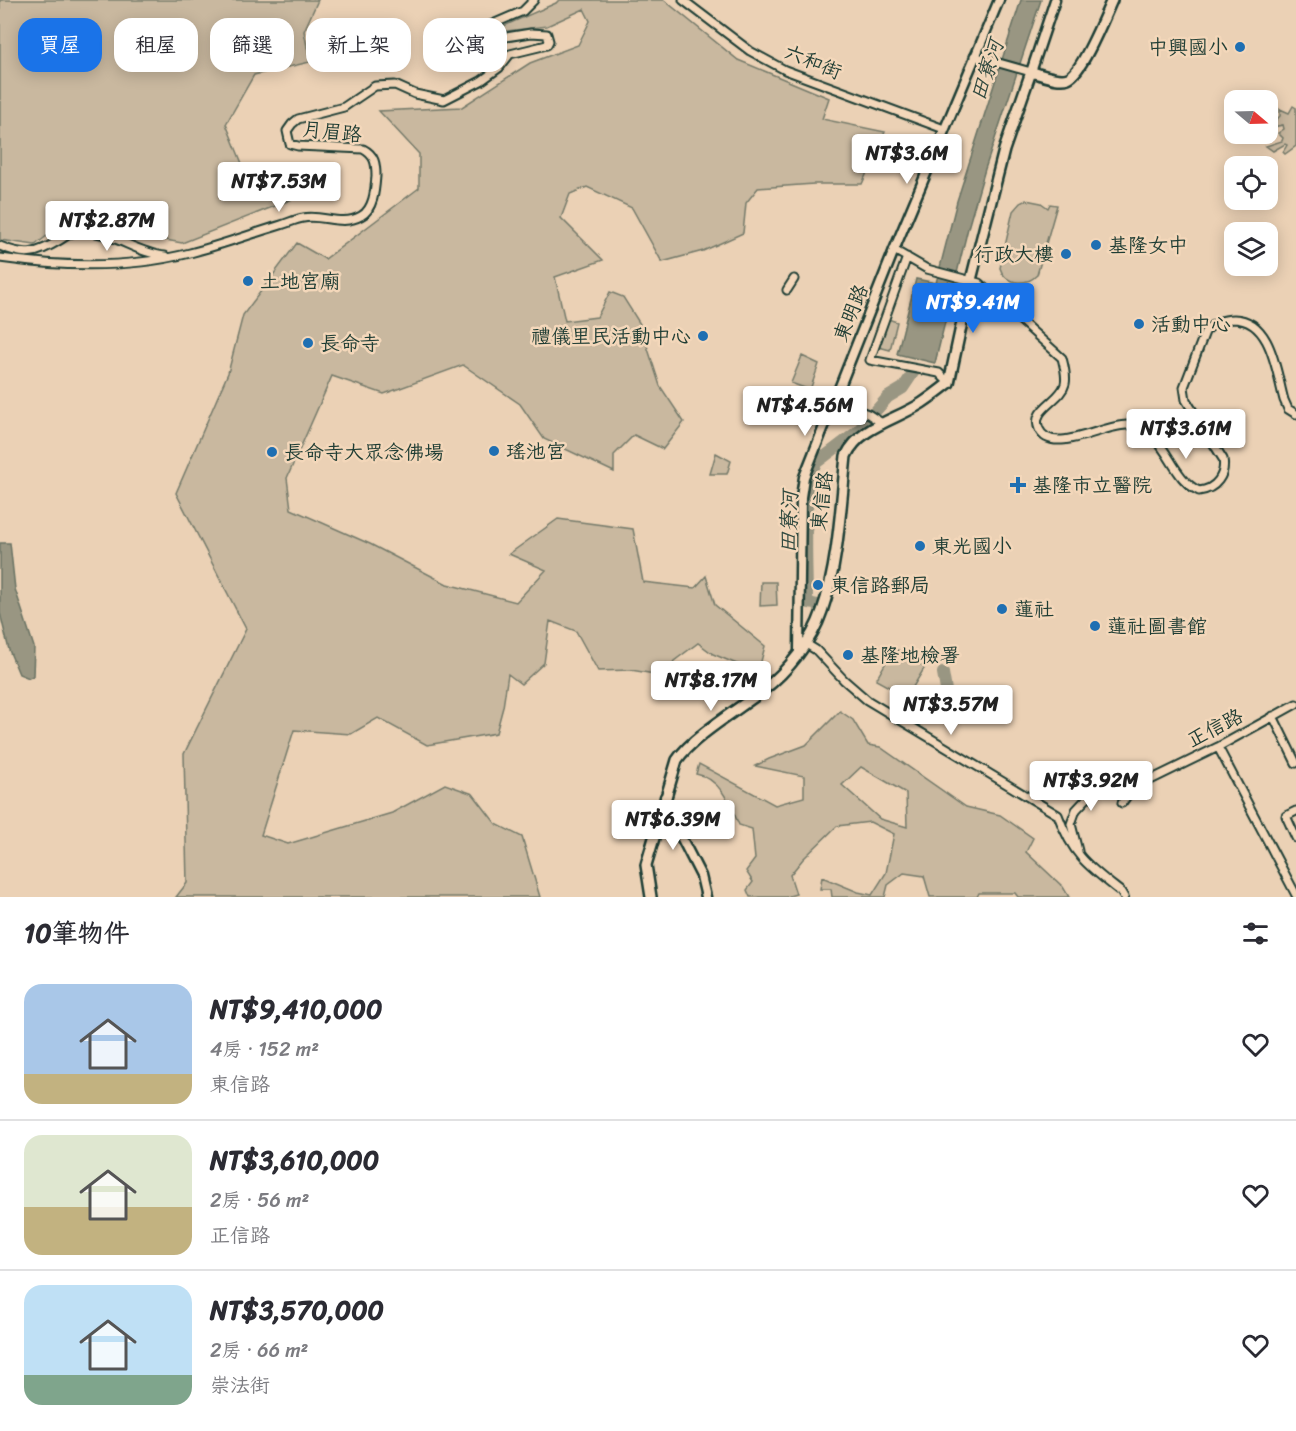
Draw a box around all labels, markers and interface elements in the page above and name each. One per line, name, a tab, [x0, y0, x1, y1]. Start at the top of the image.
chip: 買屋	[18, 18, 102, 72]
chip: 租屋	[114, 18, 198, 72]
chip: 篩選	[210, 18, 294, 72]
chip: 新上架	[306, 18, 411, 72]
chip: 公寓	[423, 18, 507, 72]
place label: 中興國小	[1148, 30, 1228, 65]
water label: 田寮河	[959, 31, 1016, 106]
street label: 六和街	[779, 35, 847, 89]
marker: 中興國小	[1233, 40, 1247, 54]
north arrow	[1224, 90, 1278, 144]
map controls	[1224, 90, 1278, 276]
street label: 月眉路	[300, 111, 365, 153]
pin: NT$3.6M	[852, 134, 962, 185]
text: NT$3.6M	[866, 136, 948, 171]
button: locate	[1224, 156, 1278, 210]
pin: NT$7.53M	[217, 162, 341, 213]
text: NT$7.53M	[232, 164, 326, 199]
pin: NT$2.87M	[45, 201, 169, 252]
text: NT$2.87M	[59, 203, 155, 238]
button: layers	[1224, 222, 1278, 276]
place label: 基隆女中	[1108, 228, 1188, 263]
place label: 行政大樓	[974, 237, 1054, 272]
marker: 基隆女中	[1089, 238, 1103, 252]
marker: 行政大樓	[1059, 247, 1073, 261]
place label: 土地宮廟	[260, 264, 340, 299]
marker: 土地宮廟	[241, 274, 255, 288]
street label: 東明路	[824, 278, 879, 347]
pin: NT$9.41M	[911, 283, 1035, 334]
text: NT$9.41M	[926, 285, 1020, 320]
place label: 活動中心	[1151, 307, 1231, 342]
marker: 活動中心	[1132, 317, 1146, 331]
place label: 禮儀里民活動中心	[531, 319, 691, 354]
place label: 長命寺	[320, 326, 380, 361]
marker: 禮儀里民活動中心	[696, 329, 710, 343]
marker: 長命寺	[301, 336, 315, 350]
pin: NT$4.56M	[743, 386, 867, 437]
text: NT$4.56M	[757, 388, 853, 423]
pin: NT$3.61M	[1124, 409, 1248, 460]
text: NT$3.61M	[1140, 411, 1232, 446]
place label: 瑤池宮	[506, 434, 566, 469]
place label: 長命寺大眾念佛場	[284, 435, 444, 470]
marker: 瑤池宮	[487, 444, 501, 458]
marker: 長命寺大眾念佛場	[265, 445, 279, 459]
street label: 東信路	[801, 468, 843, 533]
place label: 基隆市立醫院	[1032, 468, 1152, 503]
marker: 基隆市立醫院	[1009, 476, 1027, 494]
water label: 田寮河	[769, 487, 809, 554]
place label: 東光國小	[932, 529, 1012, 564]
marker: 東光國小	[913, 539, 927, 553]
place label: 東信路郵局	[830, 568, 930, 603]
marker: 東信路郵局	[811, 578, 825, 592]
place label: 蓮社	[1014, 592, 1054, 627]
marker: 蓮社	[995, 602, 1009, 616]
place label: 蓮社圖書館	[1107, 609, 1207, 644]
marker: 蓮社圖書館	[1088, 619, 1102, 633]
place label: 基隆地檢署	[860, 638, 960, 673]
marker: 基隆地檢署	[841, 648, 855, 662]
pin: NT$8.17M	[649, 661, 773, 712]
text: NT$8.17M	[665, 663, 757, 698]
pin: NT$3.57M	[889, 685, 1013, 736]
text: NT$3.57M	[904, 687, 998, 722]
street label: 正信路	[1180, 698, 1251, 757]
pin: NT$3.92M	[1029, 761, 1153, 812]
text: NT$3.92M	[1044, 763, 1138, 798]
pin: NT$6.39M	[611, 800, 735, 851]
text: NT$6.39M	[626, 802, 720, 837]
text: 10筆物件	[24, 910, 130, 956]
icon: filters	[1239, 917, 1272, 950]
text: NT$9,410,000	[210, 986, 382, 1032]
icon: home	[72, 1008, 144, 1080]
icon: heart	[1239, 1028, 1272, 1061]
text: 4房 · 152 m²	[210, 1032, 319, 1067]
text: 東信路	[210, 1067, 270, 1102]
text: NT$3,610,000	[210, 1137, 379, 1183]
icon: home	[72, 1159, 144, 1231]
icon: heart	[1239, 1179, 1272, 1212]
text: 2房 · 56 m²	[210, 1183, 309, 1218]
text: 正信路	[210, 1218, 270, 1253]
text: NT$3,570,000	[210, 1287, 384, 1333]
icon: home	[72, 1309, 144, 1381]
icon: heart	[1239, 1329, 1272, 1362]
text: 2房 · 66 m²	[210, 1333, 308, 1368]
text: 崇法街	[210, 1368, 270, 1403]

